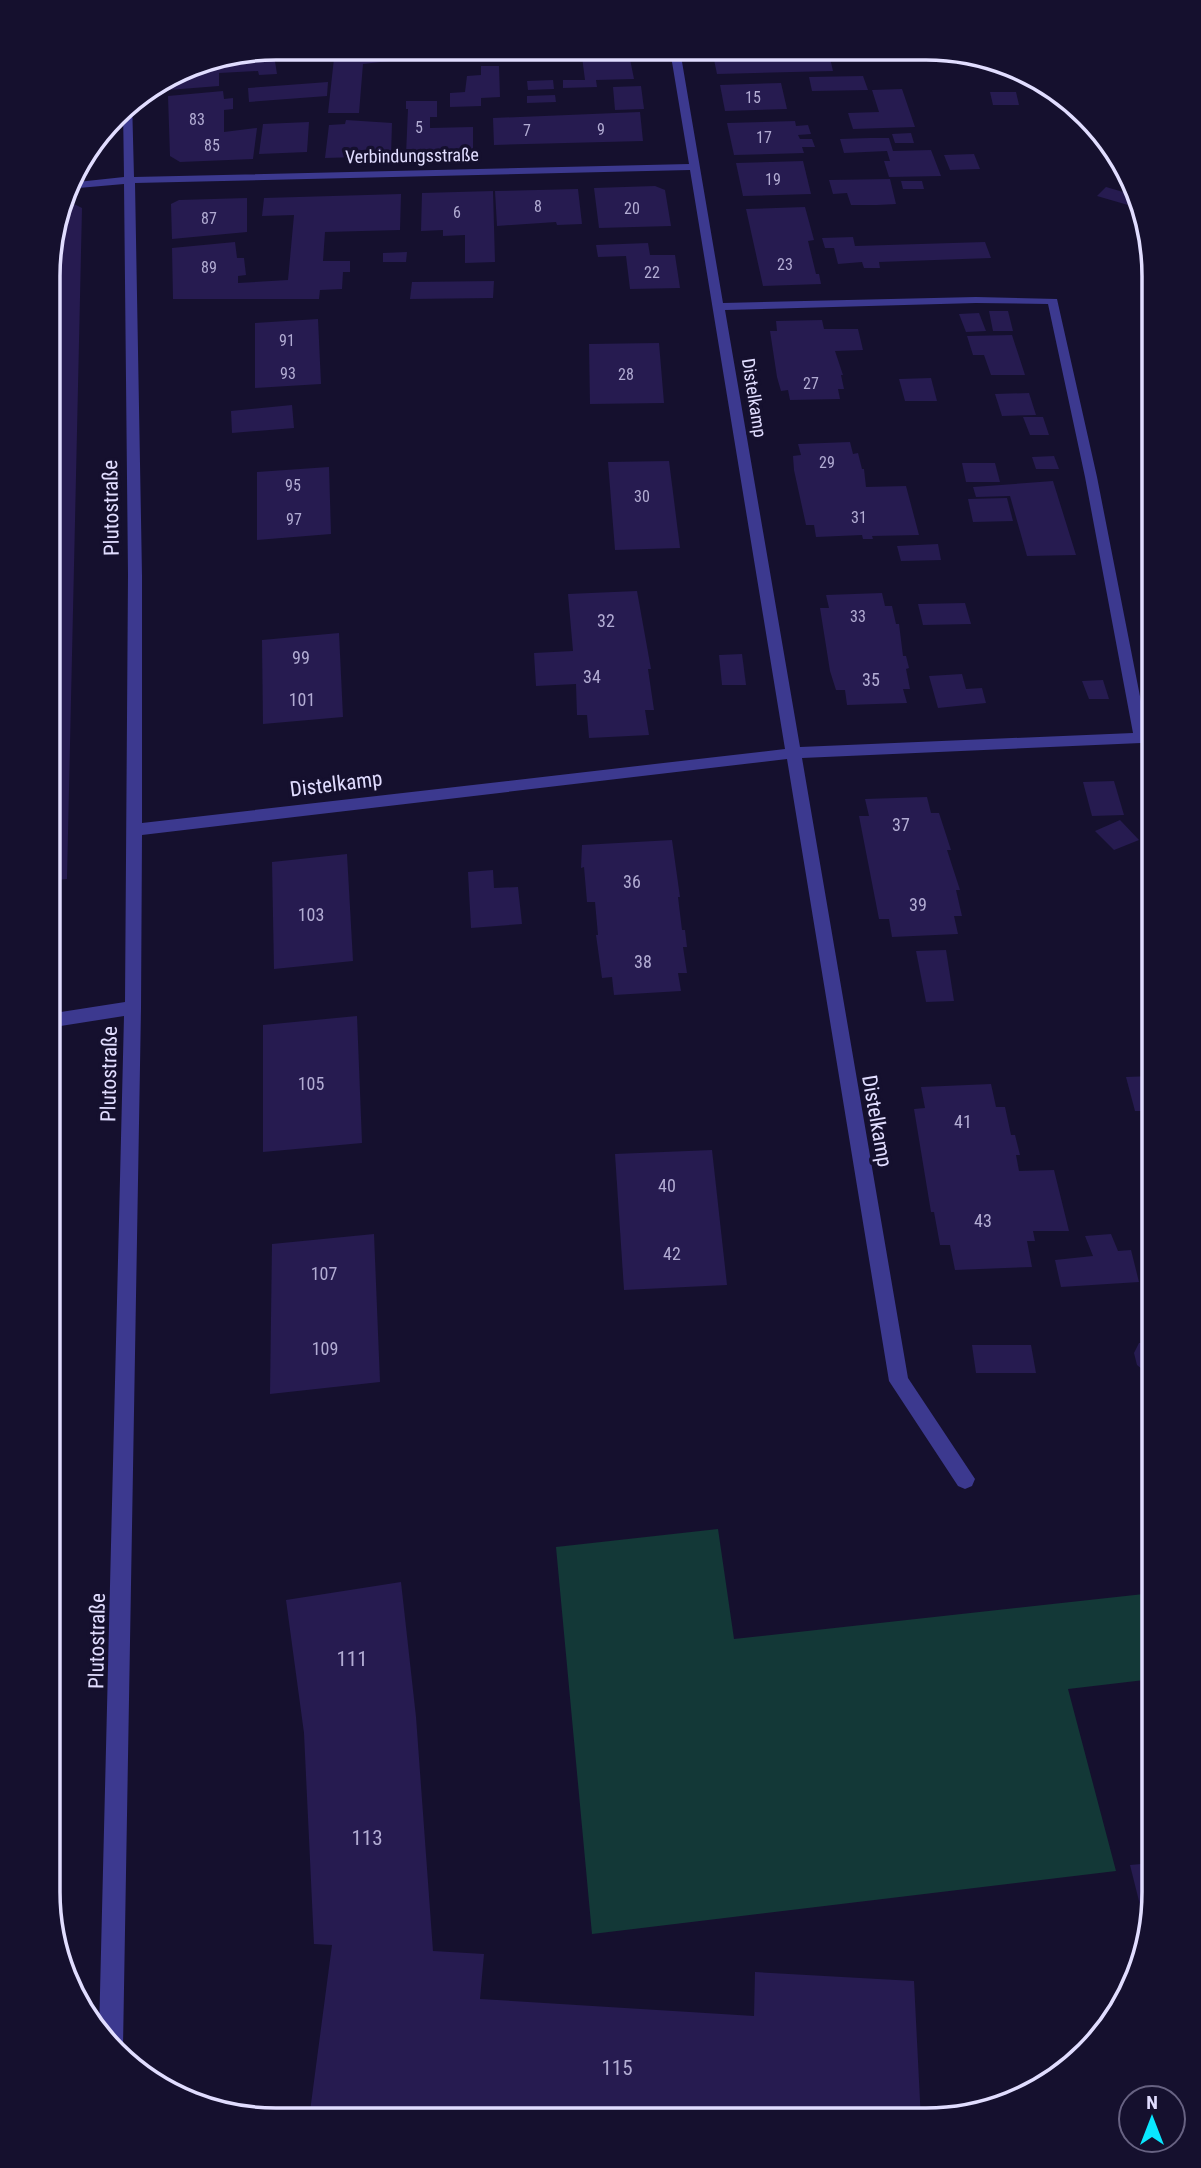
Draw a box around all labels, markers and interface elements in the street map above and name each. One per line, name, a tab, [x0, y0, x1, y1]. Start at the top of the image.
house number: 15	[745, 88, 761, 107]
house number: 83	[189, 110, 205, 129]
house number: 5	[415, 118, 423, 137]
house number: 9	[597, 120, 605, 139]
house number: 7	[523, 121, 531, 140]
house number: 17	[756, 128, 772, 147]
house number: 85	[204, 136, 220, 155]
street label: Verbindungsstraße	[345, 144, 479, 167]
house number: 19	[765, 170, 781, 189]
house number: 8	[534, 197, 542, 216]
house number: 20	[624, 199, 640, 218]
house number: 6	[453, 203, 461, 222]
house number: 87	[201, 209, 217, 228]
house number: 23	[777, 255, 793, 274]
house number: 89	[201, 258, 217, 277]
house number: 22	[644, 263, 660, 282]
house number: 91	[279, 331, 295, 350]
street label: Distelkamp	[738, 357, 771, 439]
house number: 93	[280, 364, 296, 383]
house number: 28	[618, 365, 634, 384]
house number: 27	[803, 374, 819, 393]
house number: 29	[819, 453, 835, 472]
street label: Plutostraße	[98, 460, 124, 556]
house number: 95	[285, 476, 301, 495]
house number: 30	[634, 487, 650, 506]
house number: 31	[851, 508, 867, 527]
house number: 97	[286, 510, 302, 529]
house number: 33	[850, 607, 866, 626]
house number: 32	[597, 610, 615, 631]
house number: 99	[292, 647, 310, 668]
house number: 34	[583, 666, 601, 687]
house number: 35	[862, 669, 880, 690]
house number: 101	[289, 689, 315, 710]
street label: Distelkamp	[288, 766, 384, 802]
house number: 37	[892, 814, 910, 835]
house number: 36	[623, 871, 641, 892]
house number: 39	[909, 894, 927, 915]
house number: 103	[298, 904, 324, 925]
house number: 38	[634, 951, 652, 972]
street label: Plutostraße	[96, 1026, 122, 1122]
house number: 105	[298, 1073, 324, 1094]
street label: Distelkamp	[857, 1073, 897, 1169]
house number: 41	[954, 1111, 972, 1132]
house number: 40	[658, 1175, 676, 1196]
house number: 43	[974, 1210, 992, 1231]
house number: 42	[663, 1243, 681, 1264]
house number: 107	[311, 1263, 337, 1284]
house number: 109	[312, 1338, 338, 1359]
street label: Plutostraße	[84, 1593, 110, 1689]
house number: 111	[336, 1647, 368, 1671]
house number: 113	[351, 1826, 383, 1850]
house number: 115	[601, 2056, 633, 2080]
north arrow	[1117, 2084, 1187, 2154]
text: N	[1146, 2091, 1158, 2114]

